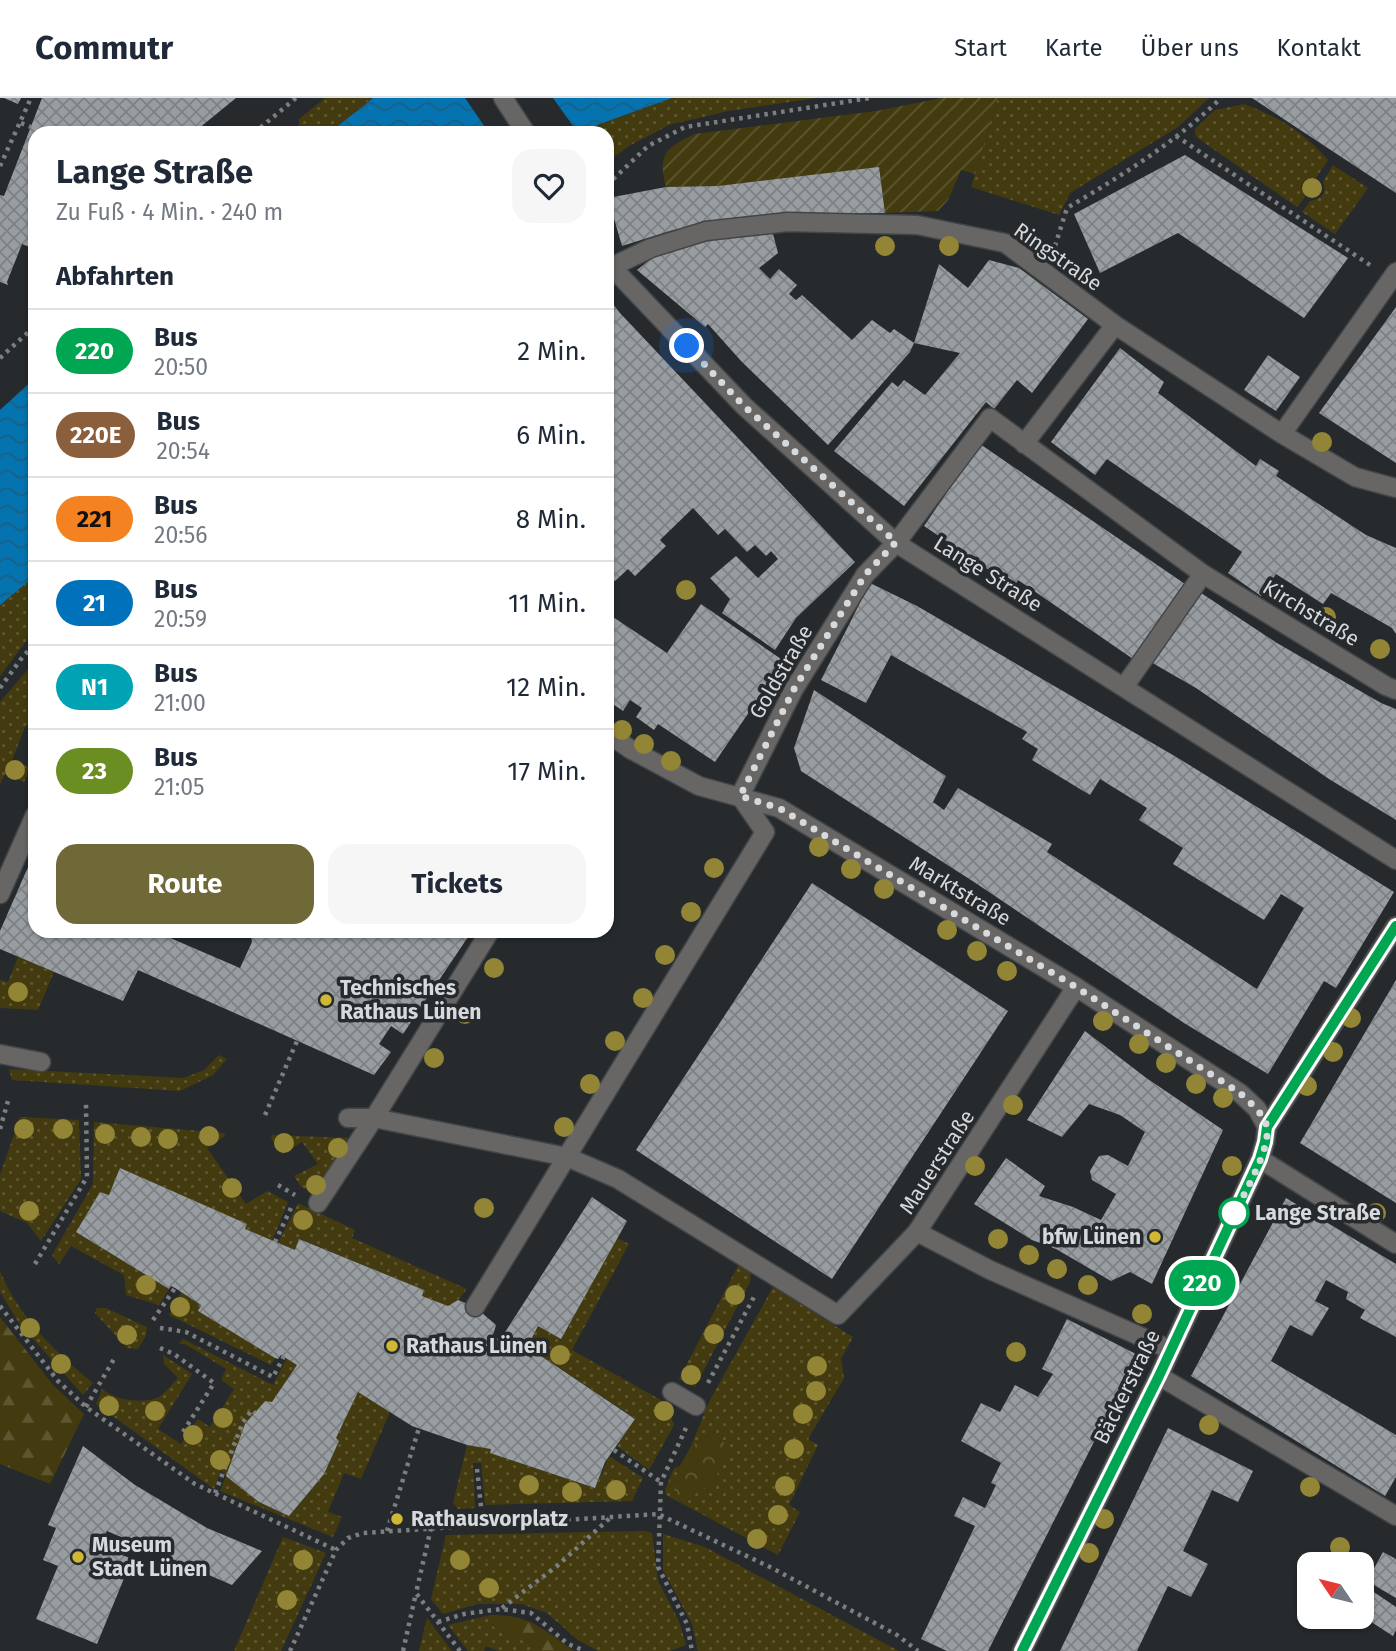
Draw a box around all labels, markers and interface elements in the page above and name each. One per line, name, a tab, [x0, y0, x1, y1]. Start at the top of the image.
text: Commutr	[35, 28, 173, 68]
text: Start	[954, 34, 1007, 62]
text: Karte	[1045, 34, 1103, 62]
text: Über uns	[1141, 34, 1239, 62]
text: Kontakt	[1277, 34, 1361, 62]
button: heart	[512, 149, 586, 223]
text: Lange Straße	[56, 152, 253, 192]
text: Zu Fuß · 4 Min. · 240 m	[56, 198, 283, 226]
street label: Ringstraße	[1009, 217, 1107, 297]
text: Abfahrten	[56, 261, 174, 292]
text: Bus	[154, 322, 197, 353]
your location	[669, 328, 704, 363]
text: 2 Min.	[517, 336, 586, 367]
text: 220	[75, 337, 114, 365]
text: 20:50	[154, 353, 208, 381]
text: Bus	[156, 406, 200, 437]
text: 6 Min.	[516, 420, 586, 451]
text: 220E	[70, 421, 121, 449]
text: 20:54	[156, 437, 210, 465]
text: Bus	[154, 490, 197, 521]
text: 8 Min.	[516, 504, 586, 535]
text: 221	[77, 505, 112, 533]
text: 20:56	[154, 521, 208, 549]
street label: Lange Straße	[929, 530, 1047, 618]
text: Bus	[154, 574, 197, 605]
street label: Kirchstraße	[1258, 574, 1364, 652]
text: 11 Min.	[508, 588, 586, 619]
text: 21	[83, 589, 106, 617]
text: 20:59	[154, 605, 207, 633]
street label: Goldstraße	[744, 620, 818, 724]
text: Bus	[154, 658, 197, 689]
text: 12 Min.	[506, 672, 586, 703]
text: N1	[81, 673, 108, 701]
text: 21:00	[154, 689, 206, 717]
text: Bus	[154, 742, 197, 773]
text: 17 Min.	[507, 756, 586, 787]
text: 23	[82, 757, 107, 785]
text: 21:05	[154, 773, 205, 801]
button: Route	[56, 844, 314, 924]
button: Tickets	[328, 844, 586, 924]
street label: Marktstraße	[904, 850, 1016, 932]
place label: Technisches Rathaus Lünen	[340, 975, 481, 1025]
marker: Technisches Rathaus Lünen	[318, 992, 334, 1008]
street label: Mauerstraße	[894, 1105, 980, 1219]
marker: Lange Straße	[1219, 1198, 1249, 1228]
place label: Lange Straße	[1255, 1200, 1381, 1226]
place label: bfw Lünen	[1042, 1224, 1141, 1250]
marker: bfw Lünen	[1147, 1229, 1163, 1245]
line badge: 220	[1162, 1260, 1242, 1306]
text: 220	[1183, 1269, 1221, 1297]
street label: Bäckerstraße	[1088, 1326, 1166, 1448]
place label: Rathaus Lünen	[406, 1333, 547, 1359]
marker: Rathaus Lünen	[384, 1338, 400, 1354]
place label: Rathausvorplatz	[411, 1506, 568, 1532]
marker: Rathausvorplatz	[389, 1511, 405, 1527]
place label: Museum Stadt Lünen	[92, 1532, 207, 1582]
marker: Museum Stadt Lünen	[70, 1549, 86, 1565]
north arrow	[1297, 1552, 1374, 1629]
map controls	[1297, 1552, 1374, 1629]

